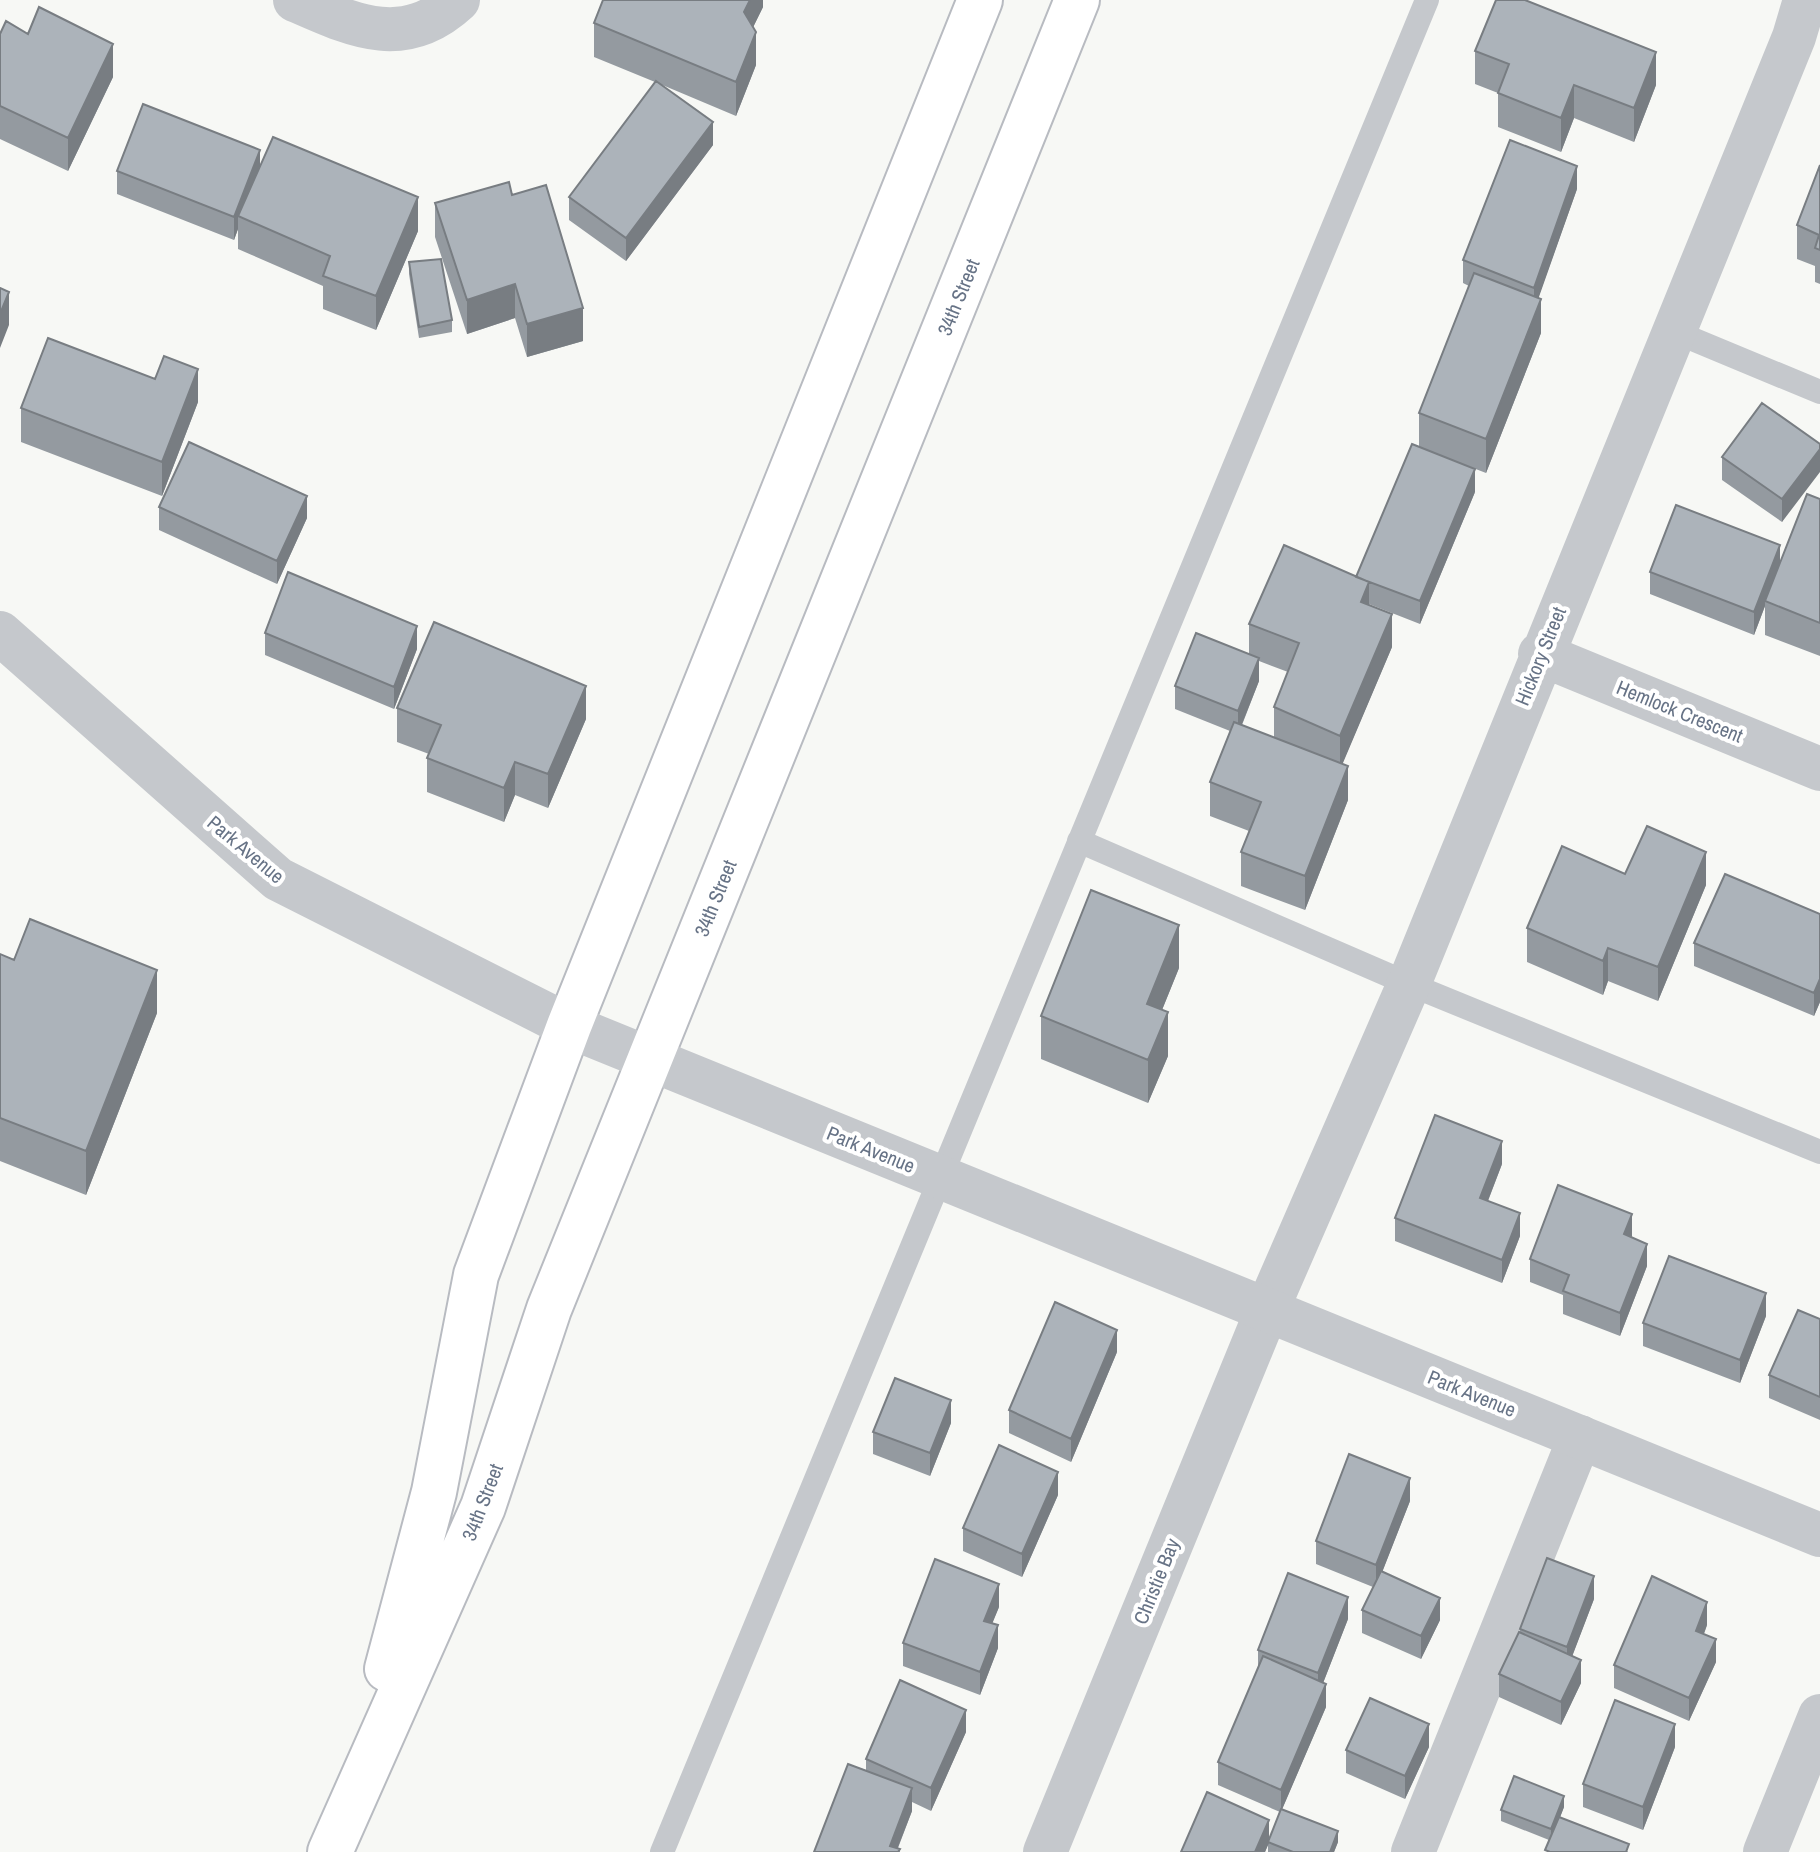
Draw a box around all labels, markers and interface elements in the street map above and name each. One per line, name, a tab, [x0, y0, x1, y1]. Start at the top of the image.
street label: 34th Street	[930, 254, 986, 339]
street label: Hickory Street	[1508, 602, 1572, 709]
street label: Hemlock Crescent	[1613, 673, 1748, 749]
street label: Park Avenue	[202, 809, 290, 889]
street label: 34th Street	[687, 855, 743, 940]
street label: Park Avenue	[823, 1119, 919, 1179]
street label: Park Avenue	[1424, 1363, 1520, 1423]
street label: 34th Street	[455, 1459, 509, 1544]
street label: Christie Bay	[1127, 1533, 1186, 1628]

